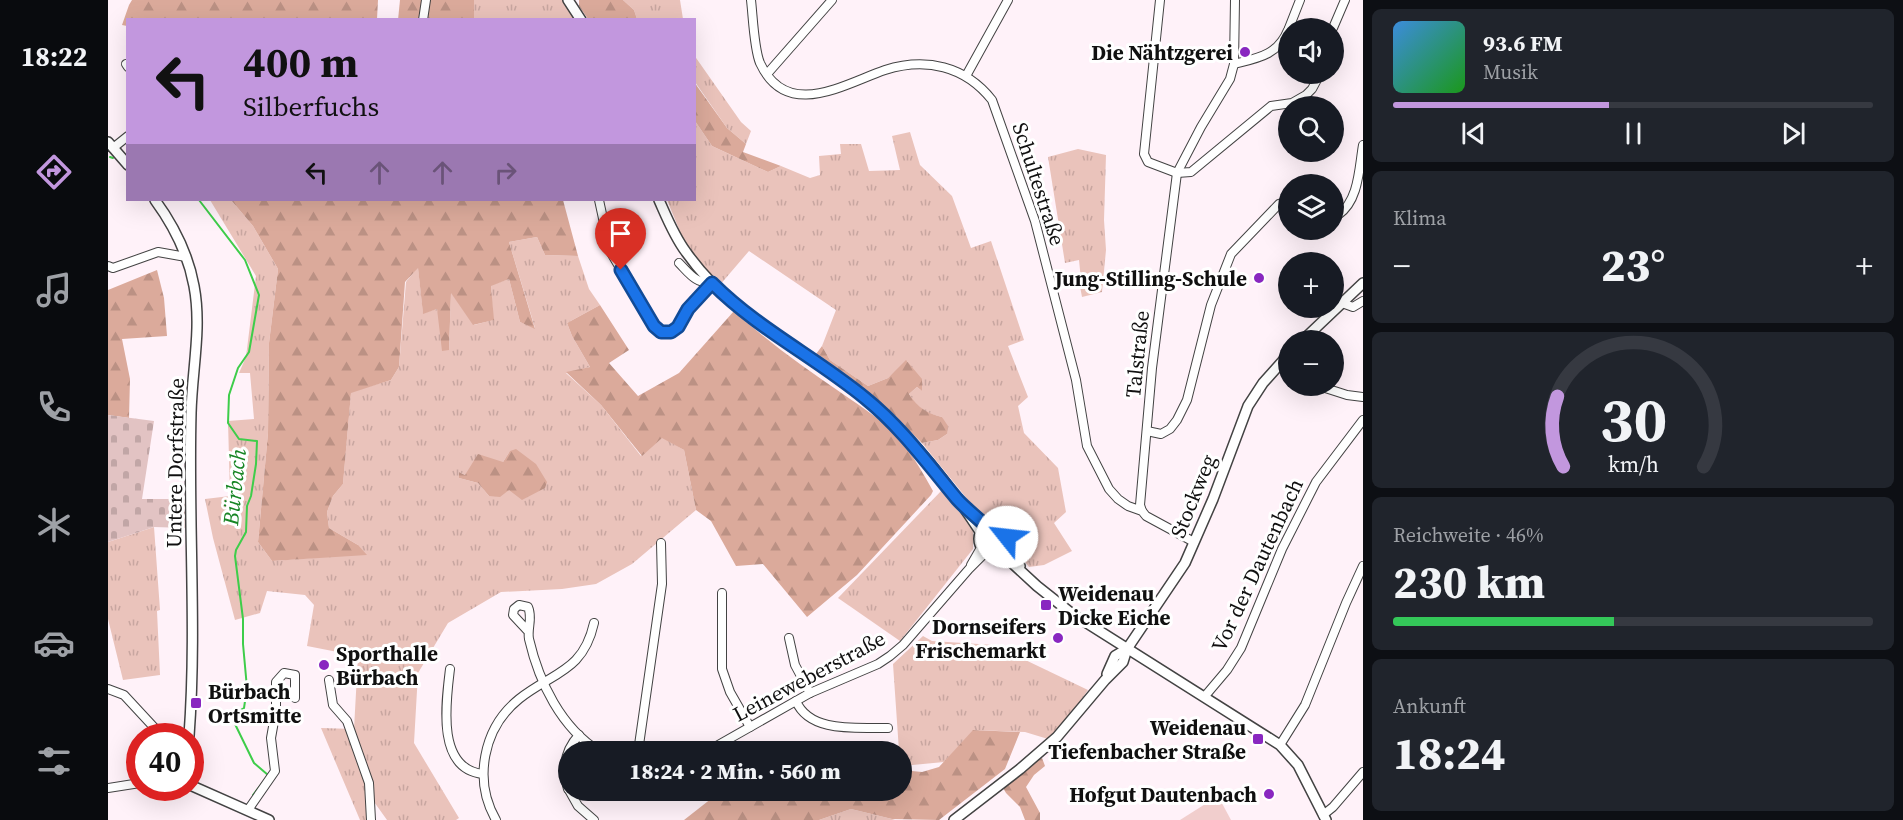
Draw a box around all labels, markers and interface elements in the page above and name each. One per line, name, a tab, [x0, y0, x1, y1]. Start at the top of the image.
map controls	[1278, 18, 1344, 396]
button: sound	[1278, 18, 1344, 84]
text: 93.6 FM	[1483, 28, 1562, 58]
text: 400 m	[243, 33, 358, 91]
text: 18:22	[21, 38, 87, 75]
place label: Die Nähtzgerei	[1091, 38, 1233, 67]
icon: left	[144, 42, 222, 120]
marker: Die Nähtzgerei	[1238, 45, 1252, 59]
text: Musik	[1483, 58, 1538, 86]
text: Silberfuchs	[243, 88, 379, 125]
button: search	[1278, 96, 1344, 162]
icon: previous	[1457, 117, 1490, 150]
icon: pause	[1617, 117, 1650, 150]
icon: next	[1777, 117, 1810, 150]
street label: Schultestraße	[1005, 119, 1073, 249]
icon: directions	[33, 151, 75, 193]
icon: left	[300, 156, 333, 189]
icon: ahead	[363, 156, 396, 189]
icon: ahead	[426, 156, 459, 189]
icon: right	[489, 156, 522, 189]
button: layers	[1278, 174, 1344, 240]
text: Klima	[1393, 204, 1446, 232]
pin	[595, 208, 646, 270]
icon: arrive	[604, 217, 637, 250]
text: 23°	[1601, 234, 1665, 296]
text: −	[1393, 243, 1411, 288]
text: +	[1855, 243, 1873, 288]
button: +	[1278, 252, 1344, 318]
place label: Jung-Stilling-Schule	[1053, 264, 1247, 293]
icon: music	[33, 269, 75, 311]
marker: Jung-Stilling-Schule	[1252, 271, 1266, 285]
street label: Talstraße	[1118, 309, 1156, 399]
button: −	[1278, 330, 1344, 396]
text: 30	[1599, 376, 1667, 462]
street label: Untere Dorfstraße	[159, 378, 191, 548]
icon: phone	[33, 386, 75, 428]
water label: Bürbach	[215, 447, 253, 528]
street label: Stockweg	[1163, 450, 1223, 542]
text: km/h	[1607, 450, 1659, 479]
street label: Vor der Dautenbach	[1204, 474, 1310, 656]
icon: climate	[33, 504, 75, 546]
position arrow	[975, 505, 1039, 569]
text: Reichweite · 46%	[1393, 521, 1544, 549]
text: 230 km	[1393, 551, 1545, 613]
place label: Weidenau Dicke Eiche	[1058, 579, 1171, 632]
marker: Weidenau Dicke Eiche	[1039, 598, 1053, 612]
place label: Dornseifers Frischemarkt	[915, 612, 1046, 665]
icon: car	[33, 622, 75, 664]
street label: Leineweberstraße	[728, 624, 890, 728]
marker: Dornseifers Frischemarkt	[1051, 631, 1065, 645]
place label: Sporthalle Bürbach	[336, 639, 438, 692]
marker: Sporthalle Bürbach	[317, 658, 331, 672]
place label: Bürbach Ortsmitte	[208, 677, 301, 730]
text: Ankunft	[1393, 692, 1466, 720]
marker: Bürbach Ortsmitte	[189, 696, 203, 710]
place label: Weidenau Tiefenbacher Straße	[1048, 713, 1246, 766]
text: 18:24	[1393, 722, 1506, 784]
speed limit sign: 40	[126, 723, 204, 801]
marker: Weidenau Tiefenbacher Straße	[1251, 732, 1265, 746]
icon: filters	[33, 740, 75, 782]
text: 18:24 · 2 Min. · 560 m	[629, 756, 841, 786]
place label: Hofgut Dautenbach	[1069, 780, 1257, 809]
marker: Hofgut Dautenbach	[1262, 787, 1276, 801]

